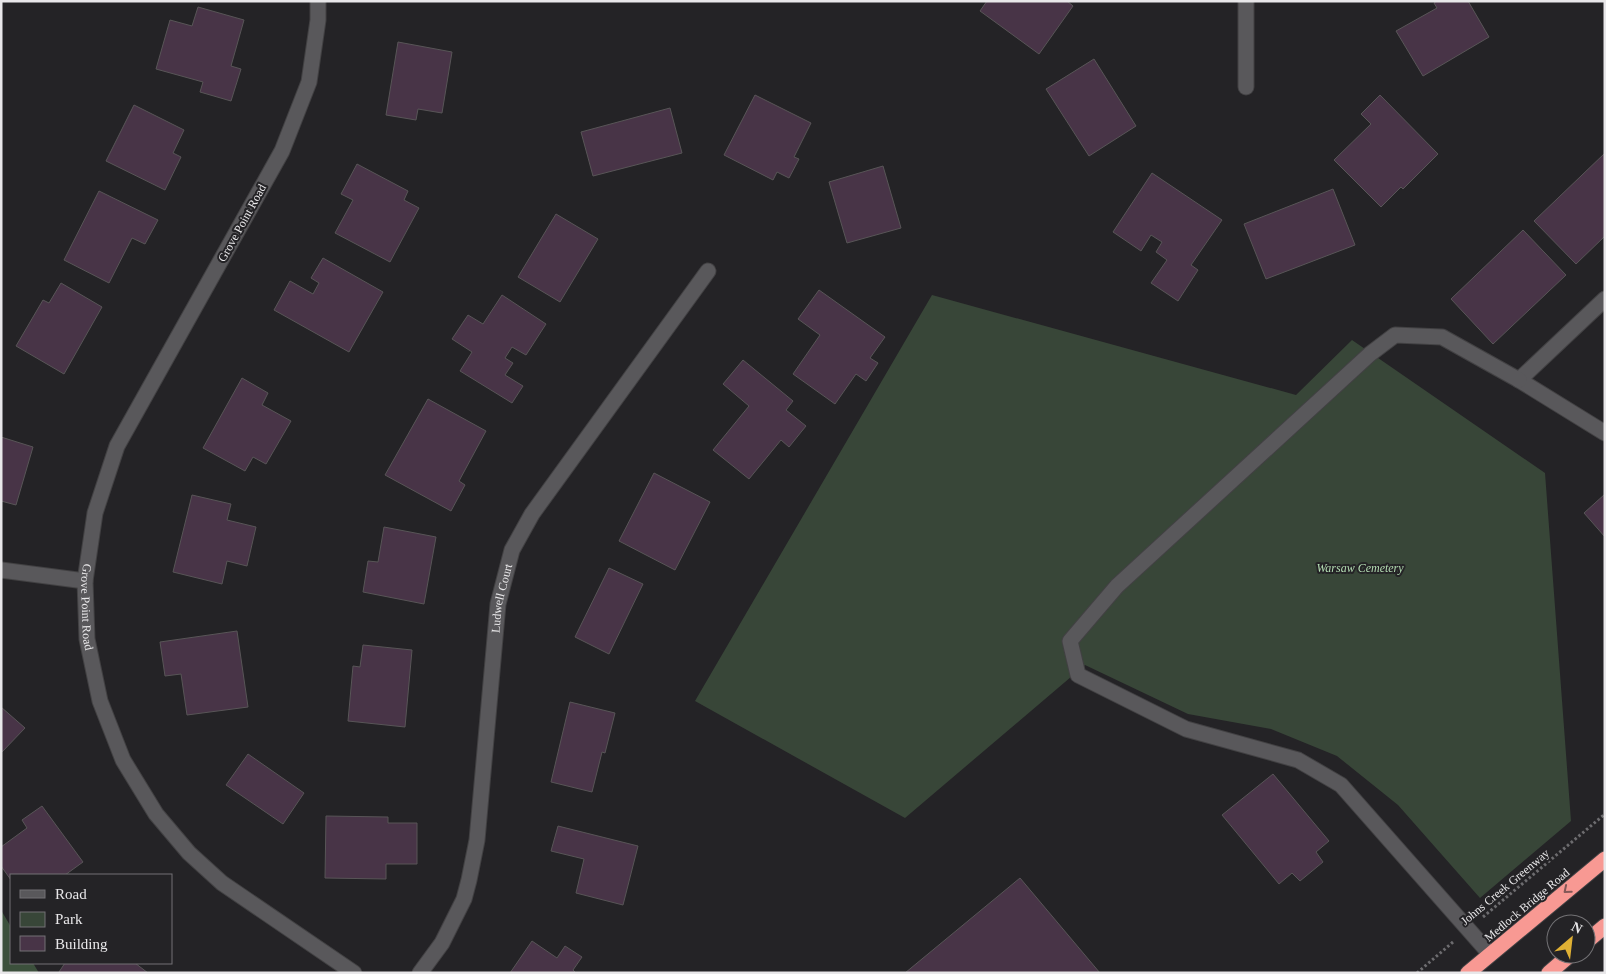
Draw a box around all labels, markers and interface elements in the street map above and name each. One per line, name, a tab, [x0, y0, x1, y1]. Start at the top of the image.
street label: Grove Point Road	[215, 182, 269, 264]
park label: Warsaw Cemetery	[1316, 561, 1404, 575]
street label: Ludwell Court	[488, 562, 515, 633]
street label: Grove Point Road	[78, 563, 96, 652]
street label: Johns Creek Greenway	[1458, 846, 1552, 928]
street label: Medlock Bridge Road	[1482, 865, 1572, 945]
legend	[10, 874, 172, 964]
one-way arrow	[1564, 885, 1573, 893]
text: Road	[55, 886, 87, 902]
text: Park	[55, 911, 83, 927]
north arrow	[1546, 914, 1596, 964]
text: N	[1569, 919, 1585, 937]
text: Building	[55, 936, 108, 952]

